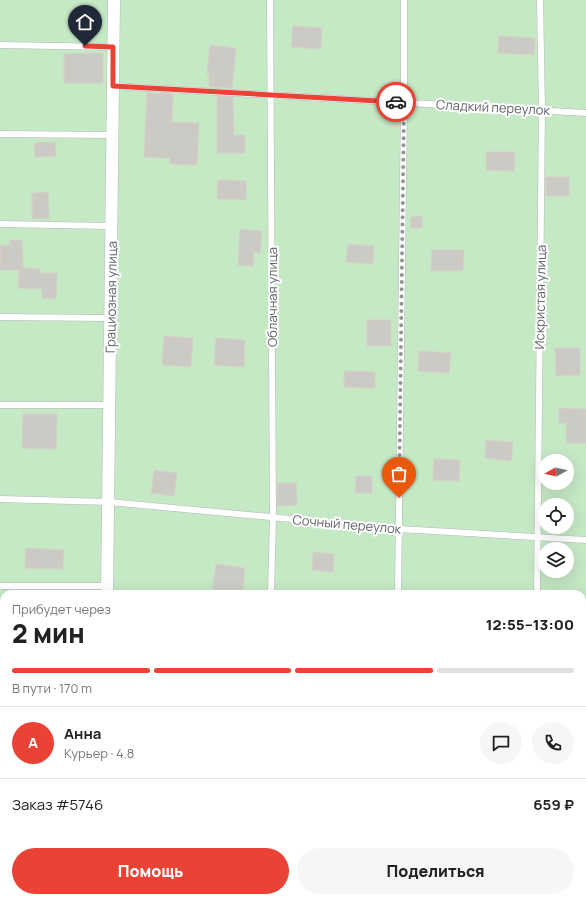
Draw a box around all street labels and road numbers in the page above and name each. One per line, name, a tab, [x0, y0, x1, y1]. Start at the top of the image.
street label: Сладкий переулок	[436, 95, 551, 119]
street label: Грациозная улица	[101, 241, 121, 353]
street label: Искристая улица	[530, 244, 550, 350]
street label: Облачная улица	[263, 247, 281, 347]
street label: Сочный переулок	[292, 510, 403, 538]

